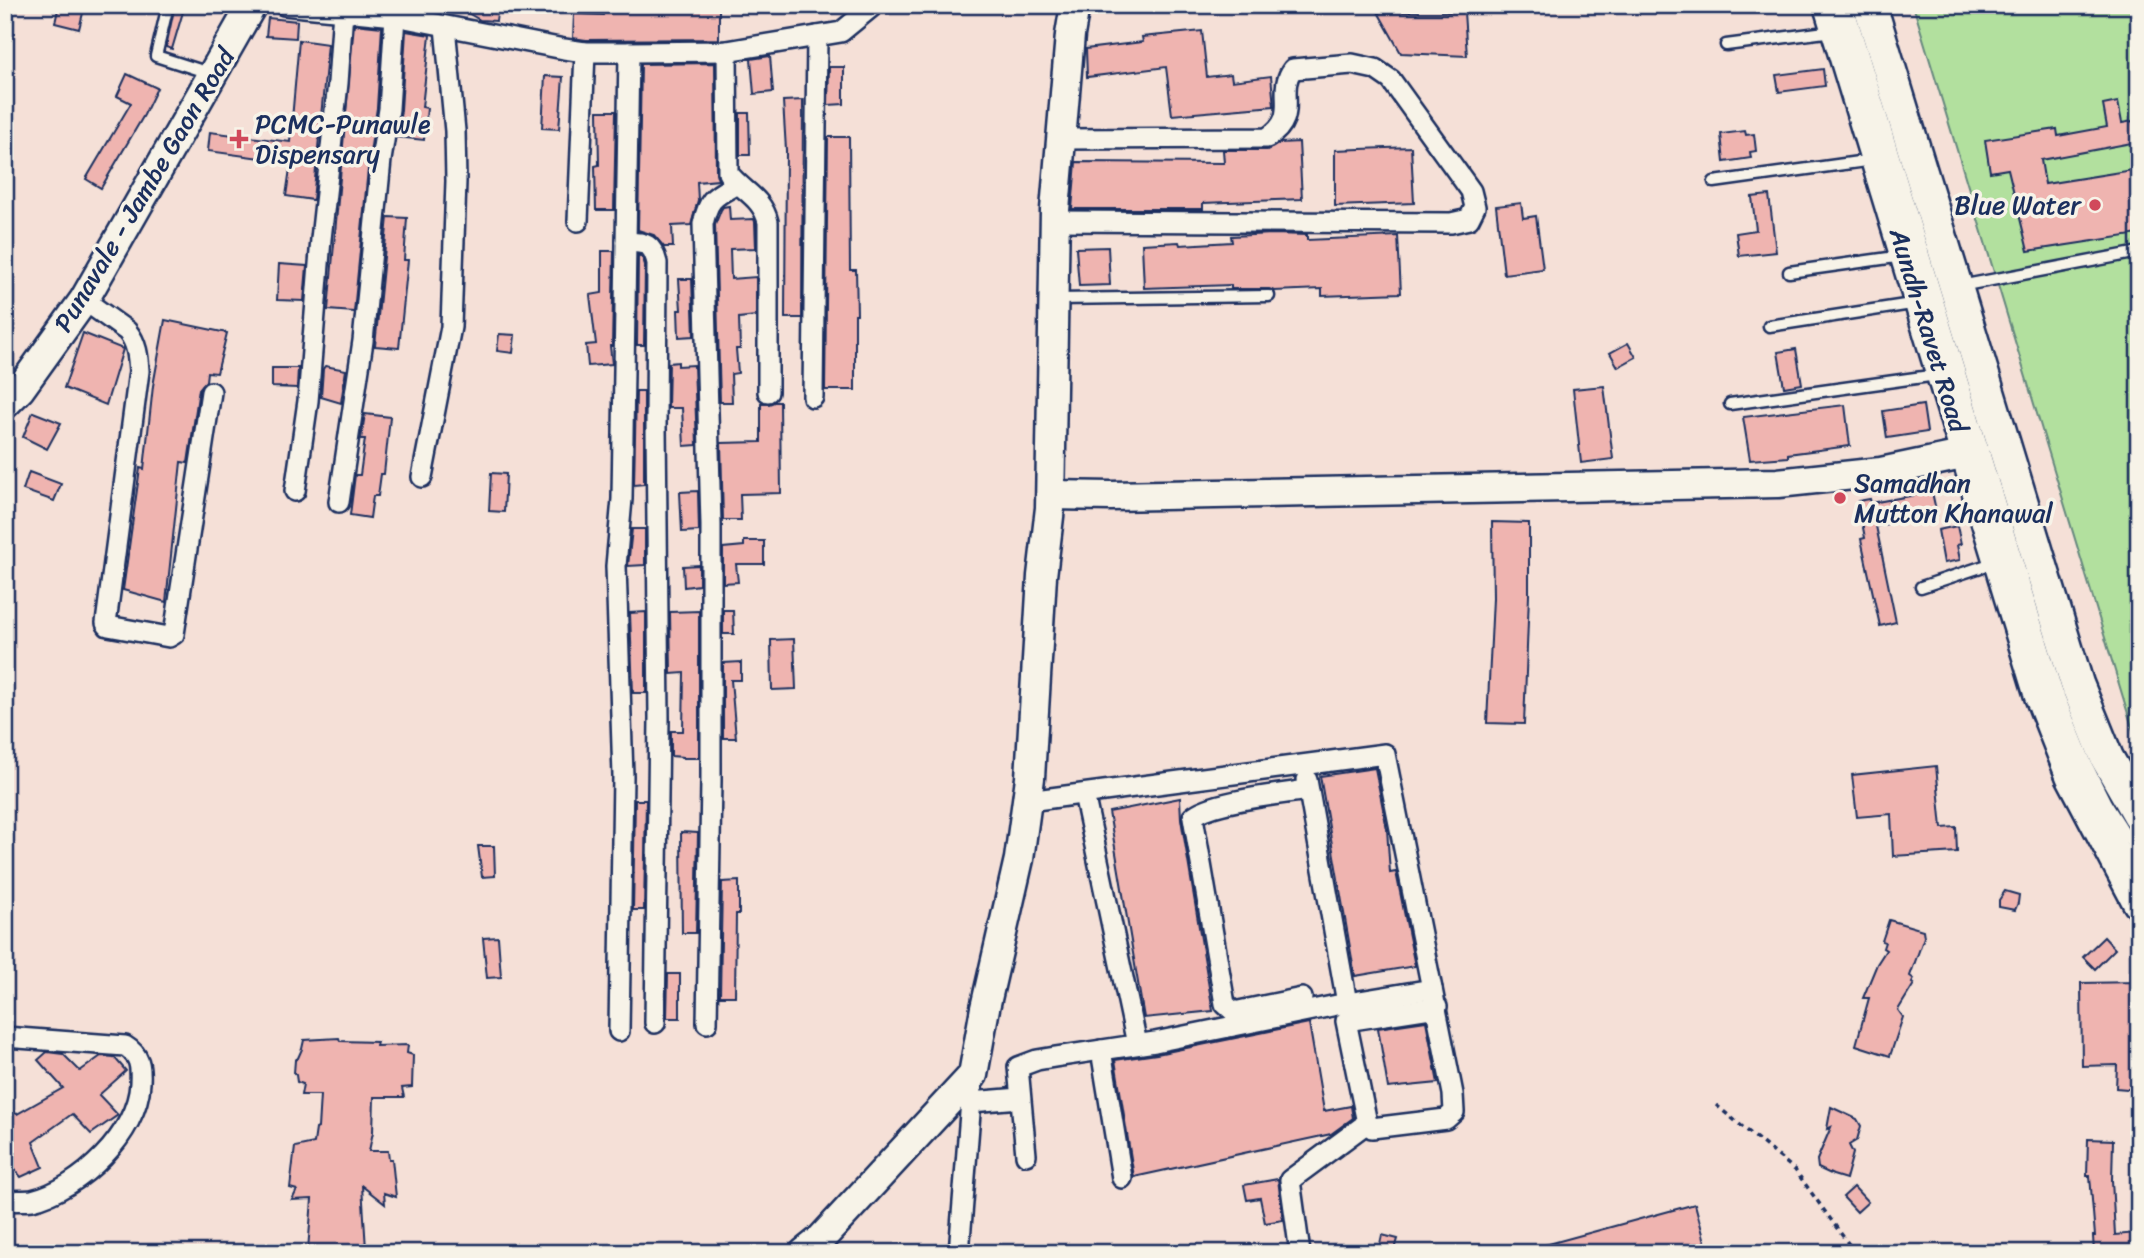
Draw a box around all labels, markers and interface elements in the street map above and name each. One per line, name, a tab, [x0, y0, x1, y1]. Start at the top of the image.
street label: Punavale - Jambe Gaon Road	[41, 37, 249, 341]
place label: PCMC-Punawle Dispensary	[255, 101, 431, 177]
marker: PCMC-Punawle Dispensary	[229, 129, 249, 149]
place label: Blue Water	[1954, 182, 2082, 228]
marker: Blue Water	[2087, 197, 2103, 213]
street label: Aundh-Ravet Road	[1876, 221, 1983, 440]
place label: Samadhan Mutton Khanawal	[1854, 460, 2053, 536]
marker: Samadhan Mutton Khanawal	[1832, 490, 1848, 506]

